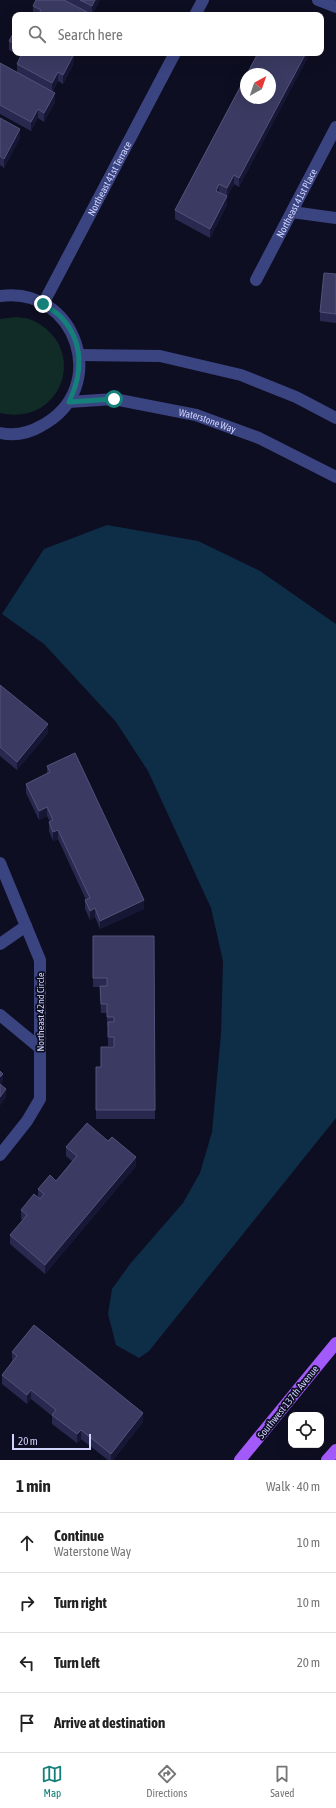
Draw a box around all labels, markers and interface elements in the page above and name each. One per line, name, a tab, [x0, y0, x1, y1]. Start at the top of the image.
search box	[12, 12, 324, 56]
icon: search	[26, 23, 48, 45]
text: Search here	[58, 26, 123, 43]
north arrow	[240, 68, 276, 104]
street label: Northeast 41st Terrace	[85, 139, 133, 217]
street label: Northeast 41st Place	[274, 166, 319, 239]
route end	[34, 295, 52, 313]
route start	[105, 390, 123, 408]
street label: Waterstone Way	[178, 406, 237, 435]
street label: Northeast 42nd Circle	[35, 972, 46, 1052]
street label: Southwest 137th Avenue	[255, 1363, 321, 1441]
map controls	[288, 1412, 324, 1448]
button: locate	[288, 1412, 324, 1448]
scale bar	[12, 1432, 91, 1451]
text: 20 m	[18, 1435, 38, 1447]
text: 1 min	[16, 1476, 51, 1496]
text: Walk · 40 m	[266, 1479, 320, 1494]
text: Continue	[54, 1527, 104, 1544]
icon: ahead	[16, 1532, 38, 1554]
text: 10 m	[297, 1535, 320, 1550]
text: Waterstone Way	[54, 1544, 131, 1559]
icon: right	[16, 1592, 38, 1614]
text: Turn right	[54, 1594, 107, 1611]
text: 10 m	[297, 1595, 320, 1610]
icon: left	[16, 1652, 38, 1674]
text: Turn left	[54, 1654, 100, 1671]
text: 20 m	[297, 1655, 320, 1670]
icon: arrive	[16, 1712, 38, 1734]
text: Arrive at destination	[54, 1714, 165, 1731]
tab: Map	[41, 1763, 63, 1799]
tab: Directions	[146, 1763, 187, 1799]
tab: Saved	[270, 1763, 295, 1799]

